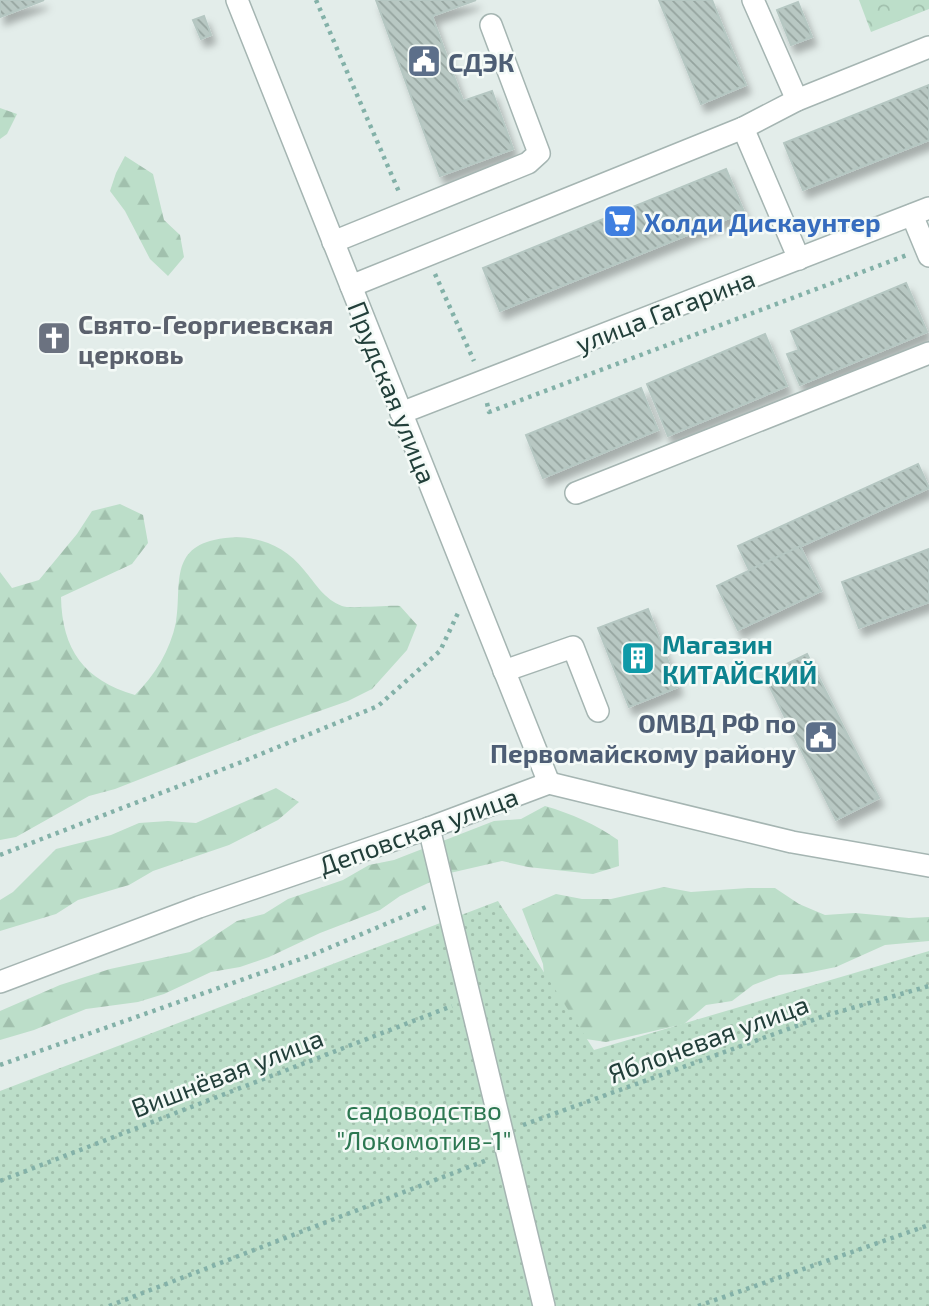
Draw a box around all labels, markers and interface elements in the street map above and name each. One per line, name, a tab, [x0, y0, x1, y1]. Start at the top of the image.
public building icon: СДЭК	[405, 42, 443, 80]
place label: СДЭК	[448, 46, 515, 77]
supermarket icon: Холди Дискаунтер	[601, 202, 639, 240]
place label: Холди Дискаунтер	[644, 206, 881, 237]
street label: улица Гагарина	[571, 262, 759, 359]
street label: Прудская улица	[341, 296, 444, 488]
place label: Свято-Георгиевская церковь	[78, 308, 334, 369]
church icon: Свято-Георгиевская церковь	[35, 319, 73, 357]
place label: Магазин КИТАЙСКИЙ	[662, 628, 817, 689]
building icon: Магазин КИТАЙСКИЙ	[619, 639, 657, 677]
place label: ОМВД РФ по Первомайскому району	[490, 707, 796, 768]
public building icon: ОМВД РФ по Первомайскому району	[802, 718, 840, 756]
street label: Деповская улица	[314, 780, 522, 881]
street label: Яблоневая улица	[604, 987, 813, 1090]
street label: Вишнёвая улица	[127, 1021, 328, 1124]
park label: садоводство "Локомотив-1"	[336, 1094, 512, 1155]

